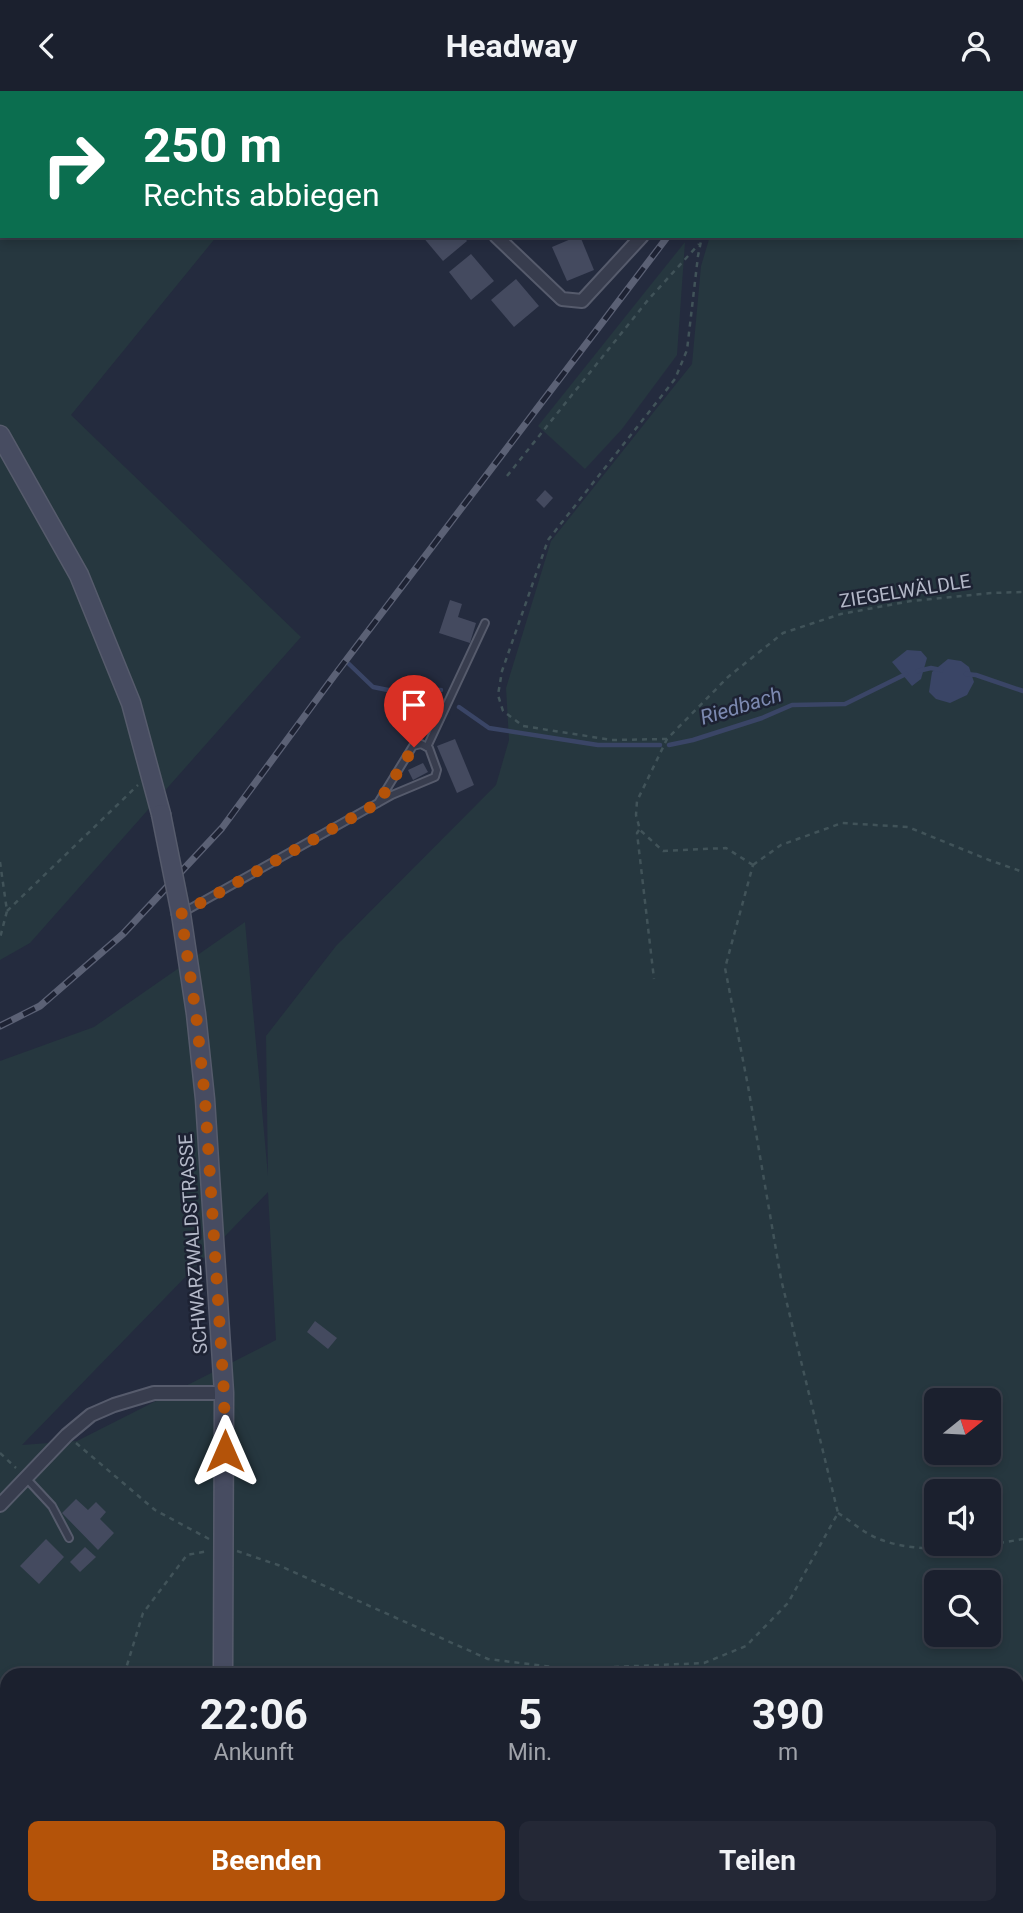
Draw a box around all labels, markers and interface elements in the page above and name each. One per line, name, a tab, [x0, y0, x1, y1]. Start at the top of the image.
icon: back	[28, 27, 66, 65]
text: Headway	[446, 27, 577, 65]
icon: person	[957, 27, 995, 65]
text: 250 m	[143, 117, 282, 174]
icon: right	[28, 119, 119, 210]
text: Rechts abbiegen	[143, 176, 380, 214]
street label: ZIEGELWÄLDLE	[838, 569, 972, 613]
pin	[384, 675, 444, 747]
water label: Riedbach	[697, 682, 785, 730]
icon: arrive	[395, 686, 433, 724]
street label: SCHWARZWALDSTRASSE	[174, 1133, 212, 1355]
north arrow	[924, 1388, 1001, 1465]
map controls	[924, 1388, 1001, 1647]
position arrow	[188, 1414, 262, 1488]
button: sound	[924, 1479, 1001, 1556]
button: search	[924, 1570, 1001, 1647]
text: 22:06	[200, 1690, 308, 1739]
text: 5	[518, 1690, 542, 1739]
text: 390	[752, 1690, 824, 1739]
text: Ankunft	[214, 1739, 294, 1766]
text: Min.	[508, 1739, 552, 1766]
text: m	[778, 1739, 798, 1766]
button: Beenden	[28, 1821, 505, 1901]
button: Teilen	[519, 1821, 996, 1901]

